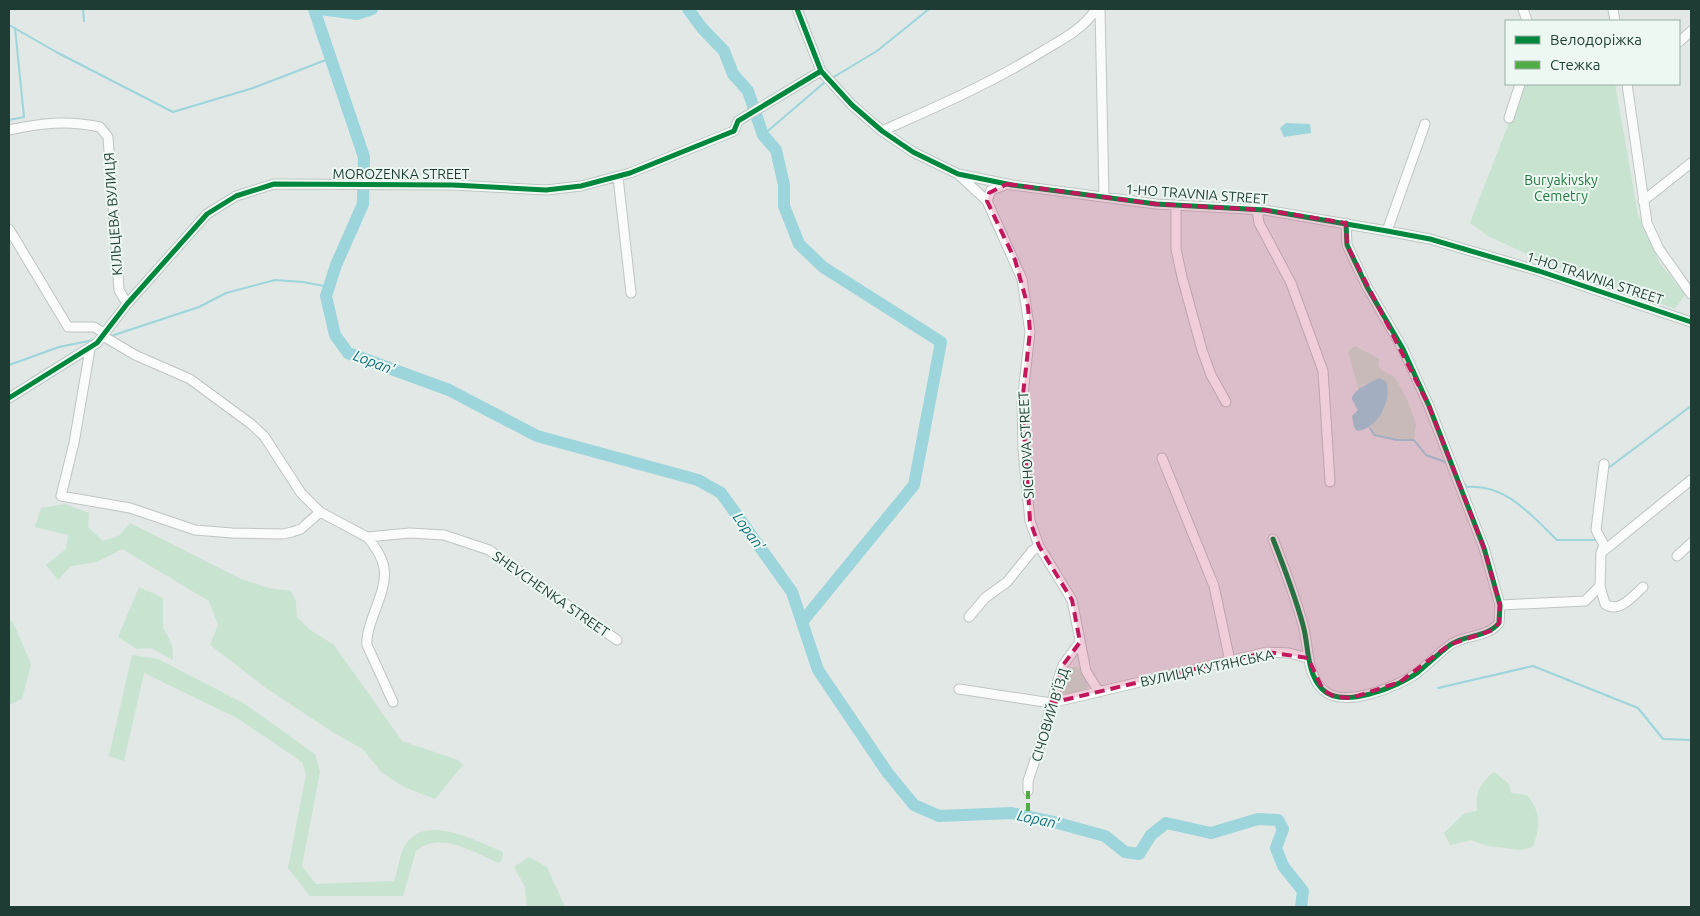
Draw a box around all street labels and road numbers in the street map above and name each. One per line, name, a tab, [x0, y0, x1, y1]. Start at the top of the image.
street label: КІЛЬЦЕВА ВУЛИЦЯ	[101, 152, 125, 276]
street label: MOROZENKA STREET	[333, 166, 470, 182]
street label: 1-HO TRAVNIA STREET	[1125, 181, 1269, 207]
street label: 1-HO TRAVNIA STREET	[1524, 248, 1666, 308]
street label: SICHOVA STREET	[1015, 391, 1037, 499]
street label: SHEVCHENKA STREET	[490, 548, 612, 640]
street label: ВУЛИЦЯ КУТЯНСЬКА	[1139, 646, 1275, 690]
street label: СІЧОВИЙ В’ЇЗД	[1027, 666, 1072, 764]

